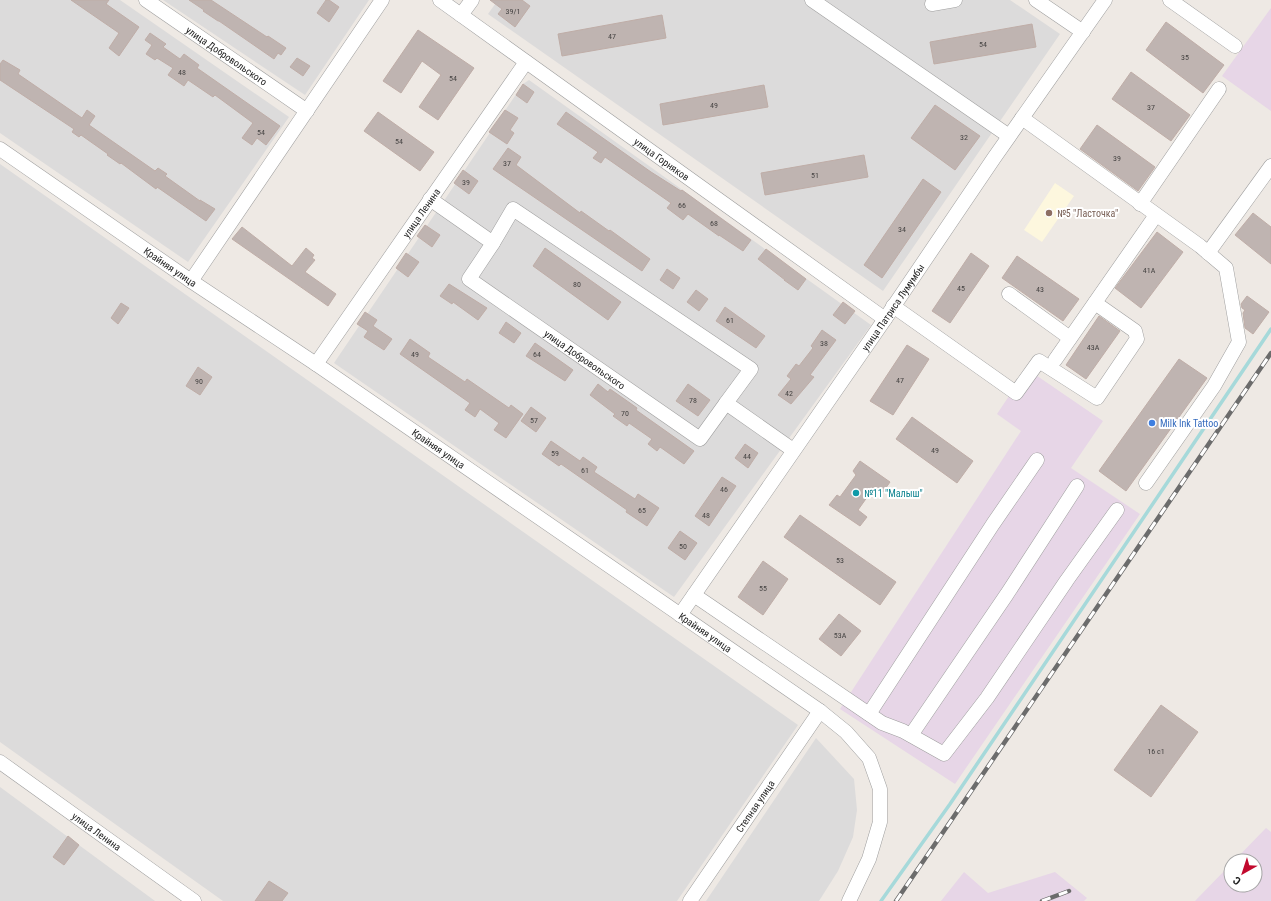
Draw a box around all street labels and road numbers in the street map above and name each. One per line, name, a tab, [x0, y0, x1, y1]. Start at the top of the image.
street label: улица Добровольского	[184, 24, 269, 88]
street label: улица Горняков	[632, 136, 691, 183]
street label: улица Ленина	[401, 186, 442, 240]
street label: Крайняя улица	[142, 245, 199, 289]
street label: улица Патриса Лумумбы	[860, 262, 927, 353]
street label: улица Добровольского	[542, 328, 627, 391]
street label: Крайняя улица	[410, 427, 467, 471]
street label: Крайняя улица	[677, 611, 734, 655]
street label: Степная улица	[734, 778, 777, 834]
street label: улица Ленина	[70, 811, 123, 853]

